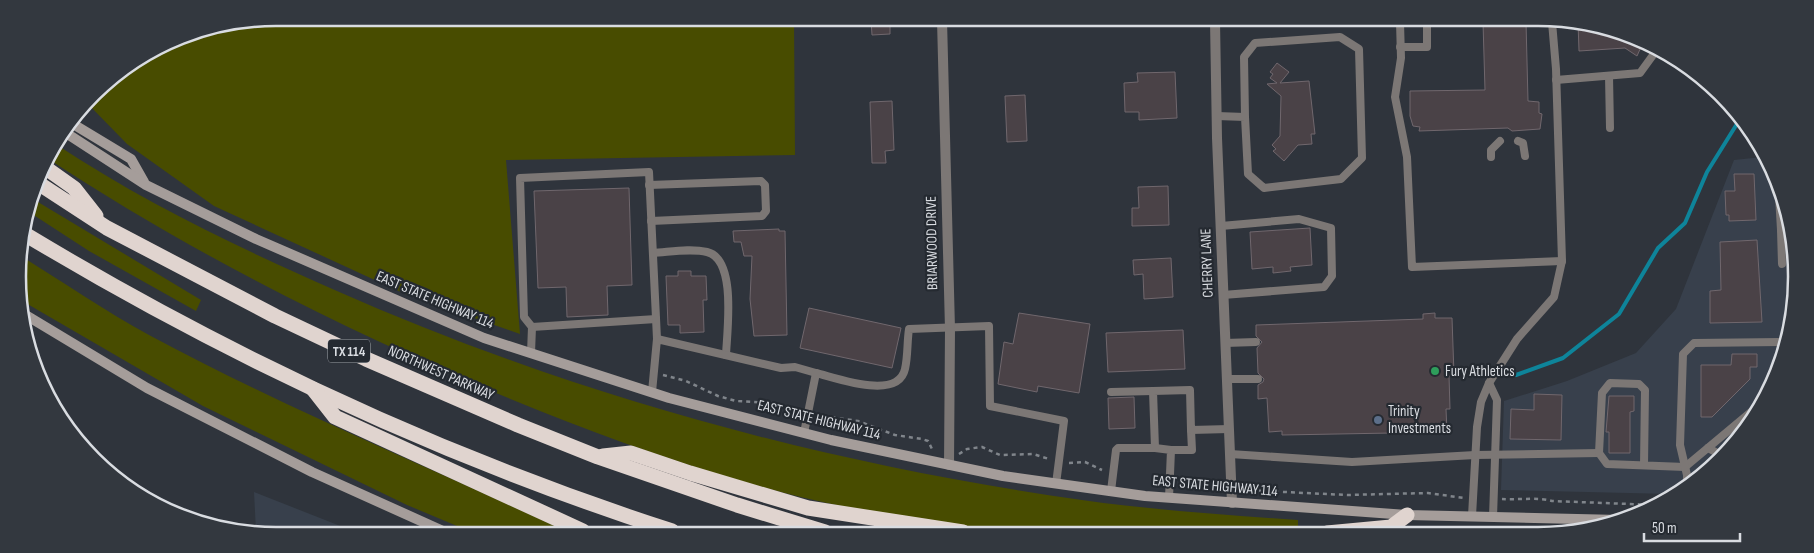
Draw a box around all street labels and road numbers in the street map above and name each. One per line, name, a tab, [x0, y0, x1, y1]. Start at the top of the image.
street label: BRIARWOOD DRIVE	[922, 196, 942, 290]
street label: CHERRY LANE	[1196, 228, 1218, 298]
street label: EAST STATE HIGHWAY 114	[373, 267, 497, 333]
road number: TX 114	[328, 340, 370, 362]
street label: NORTHWEST PARKWAY	[385, 341, 498, 405]
street label: EAST STATE HIGHWAY 114	[756, 396, 882, 444]
street label: EAST STATE HIGHWAY 114	[1151, 471, 1279, 501]

